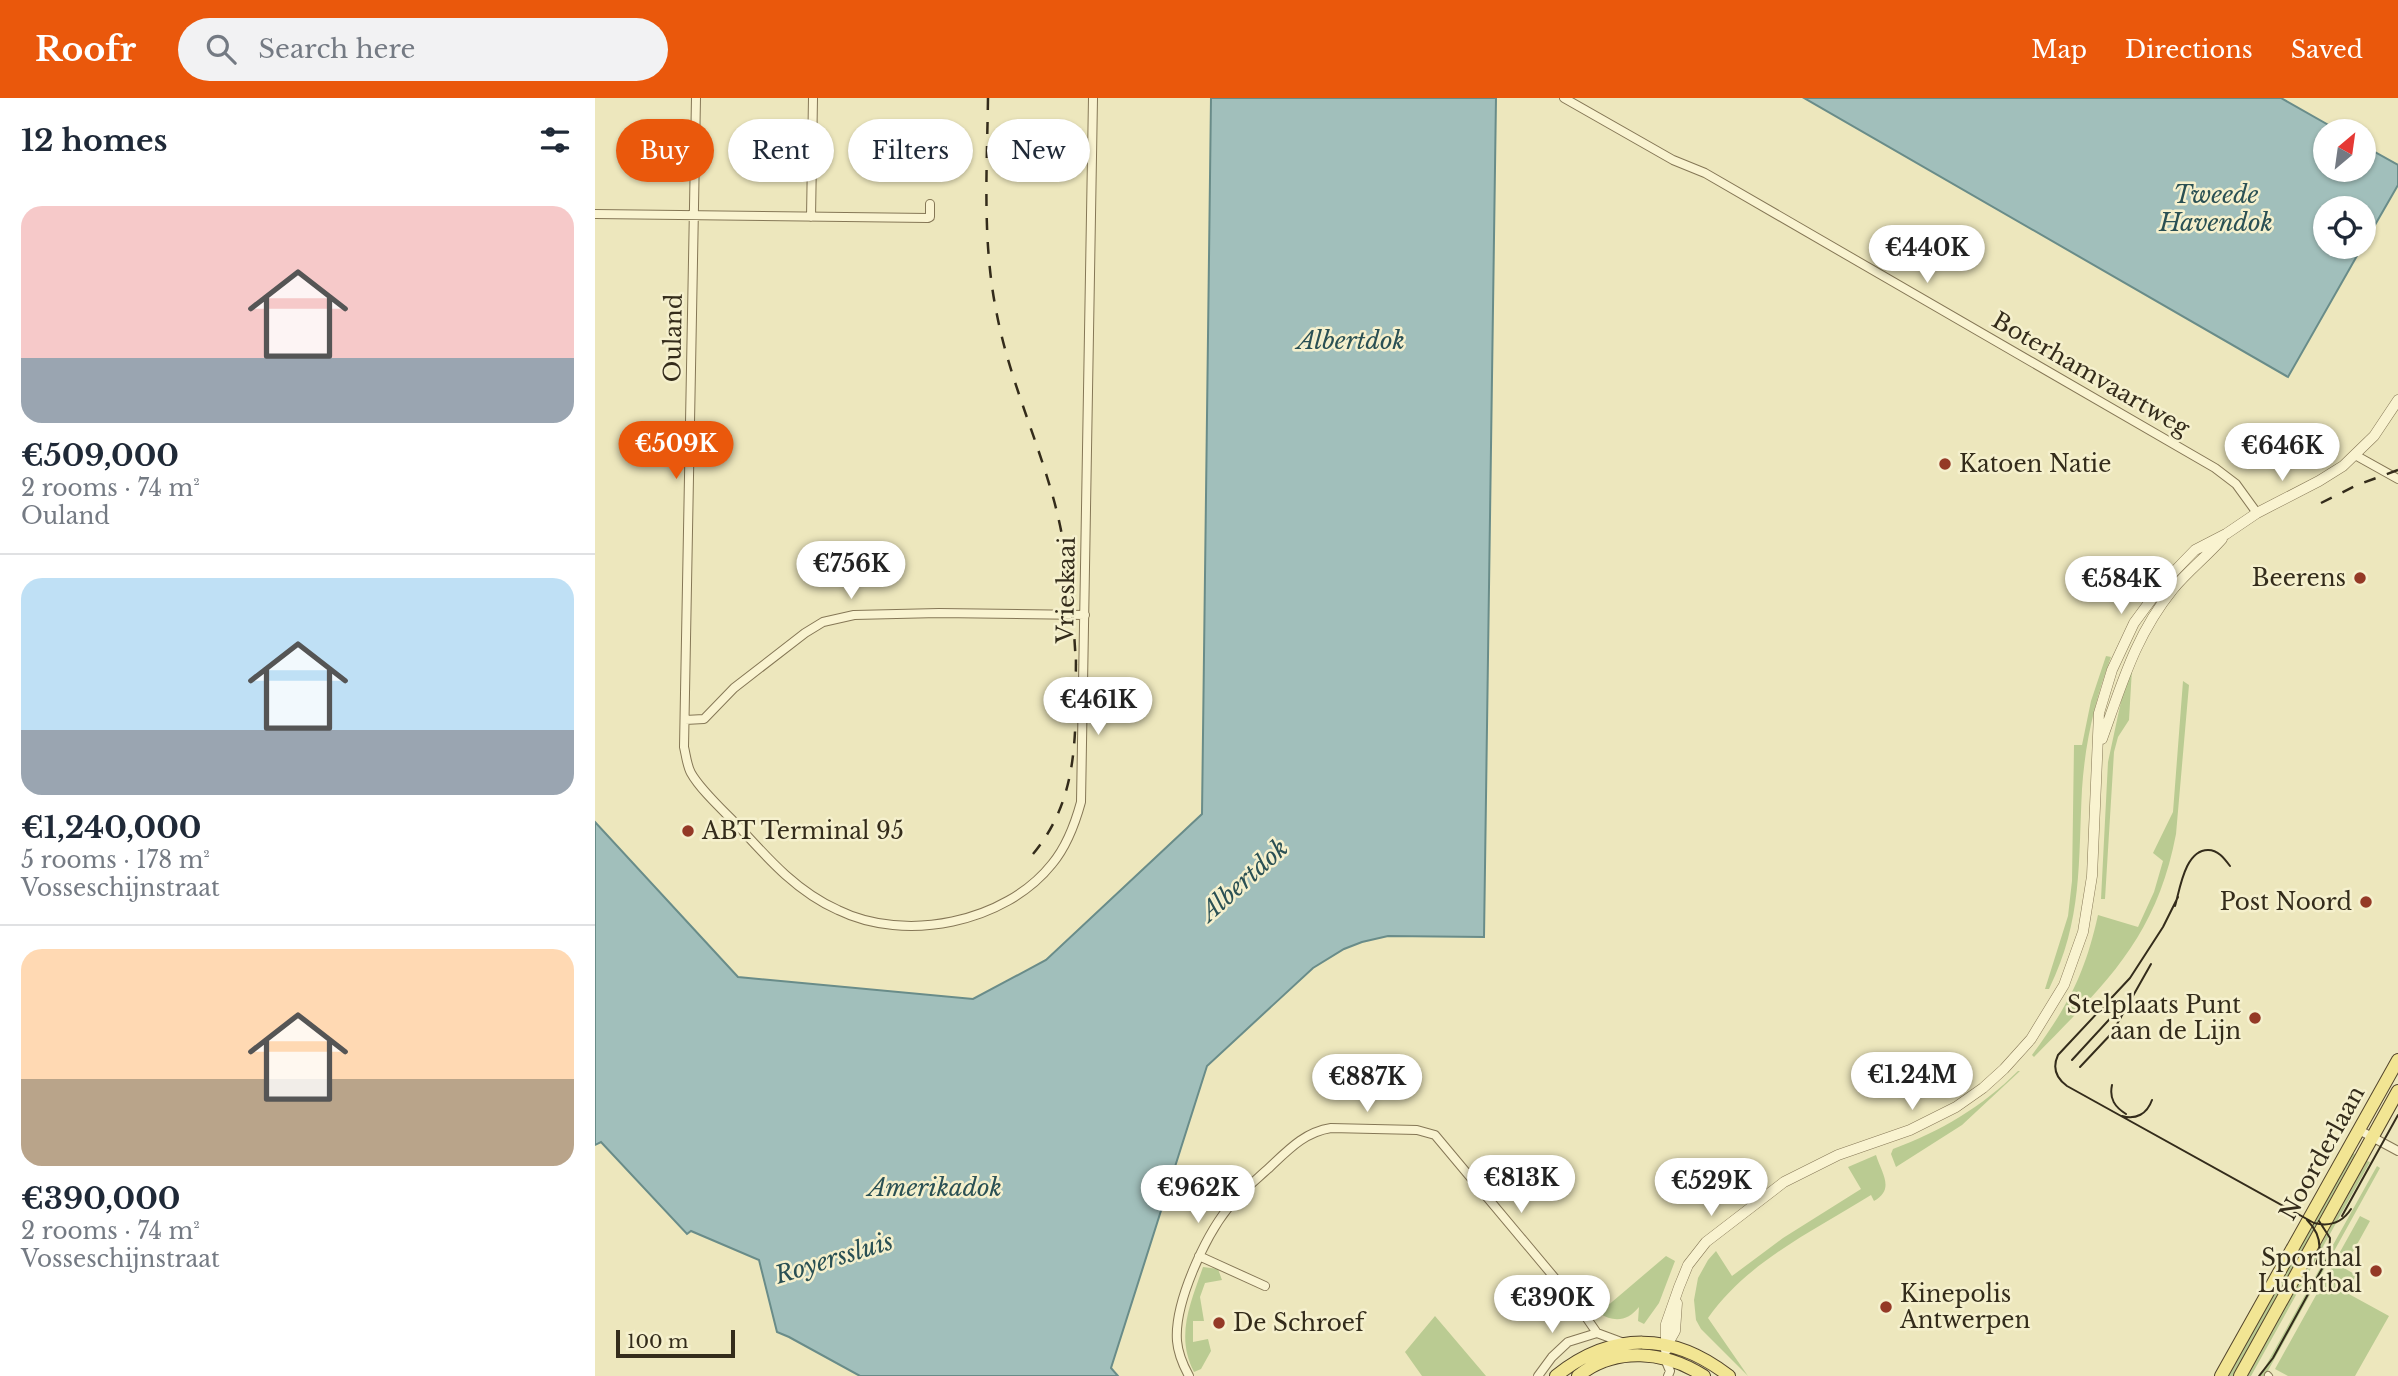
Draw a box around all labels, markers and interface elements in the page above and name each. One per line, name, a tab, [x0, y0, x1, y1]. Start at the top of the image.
search box	[178, 18, 668, 81]
text: Roofr	[35, 29, 136, 70]
icon: search	[202, 30, 240, 68]
text: Search here	[258, 33, 416, 65]
text: Map	[2031, 35, 2087, 64]
text: Directions	[2125, 35, 2253, 64]
text: Saved	[2291, 35, 2363, 64]
chip: Buy	[616, 119, 714, 182]
chip: Rent	[728, 119, 834, 182]
chip: Filters	[848, 119, 973, 182]
chip: New	[987, 119, 1090, 182]
north arrow	[2313, 119, 2377, 182]
map controls	[2313, 119, 2376, 259]
icon: filters	[536, 121, 574, 159]
text: 12 homes	[21, 122, 168, 159]
water label: Tweede Havendok	[2158, 180, 2273, 237]
button: locate	[2313, 196, 2376, 259]
pin: €440K	[1878, 226, 1976, 285]
text: €440K	[1885, 234, 1969, 262]
icon: home	[235, 251, 361, 377]
street label: Ouland	[658, 293, 688, 383]
street label: Boterhamvaartweg	[1987, 306, 2195, 442]
water label: Albertdok	[1294, 326, 1405, 355]
pin: €509K	[627, 422, 725, 481]
pin: €646K	[2233, 424, 2331, 483]
text: €509K	[635, 430, 717, 458]
text: €646K	[2241, 432, 2323, 460]
text: €509,000	[21, 437, 179, 474]
place label: Katoen Natie	[1959, 450, 2111, 478]
marker: Katoen Natie	[1937, 456, 1953, 472]
text: 2 rooms · 74 m²	[21, 474, 200, 502]
text: Ouland	[21, 502, 110, 530]
street label: Vrieskaai	[1051, 536, 1081, 645]
pin: €756K	[802, 542, 900, 601]
text: €756K	[812, 550, 890, 578]
pin: €584K	[2072, 556, 2170, 616]
place label: Beerens	[2252, 564, 2346, 592]
text: €584K	[2081, 565, 2161, 593]
marker: Beerens	[2352, 570, 2368, 586]
icon: home	[235, 623, 361, 749]
pin: €461K	[1049, 678, 1147, 737]
text: €461K	[1059, 686, 1137, 714]
text: €1,240,000	[21, 809, 202, 846]
place label: ABT Terminal 95	[701, 817, 904, 845]
marker: ABT Terminal 95	[680, 823, 696, 839]
water label: Albertdok	[1192, 833, 1294, 929]
text: 5 rooms · 178 m²	[21, 846, 210, 874]
text: Vosseschijnstraat	[21, 874, 220, 902]
place label: Post Noord	[2220, 888, 2352, 916]
marker: Post Noord	[2358, 894, 2374, 910]
place label: Stelplaats Punt aan de Lijn	[2067, 991, 2241, 1045]
icon: home	[235, 994, 361, 1120]
marker: Stelplaats Punt aan de Lijn	[2247, 1010, 2263, 1026]
pin: €1.24M	[1855, 1052, 1969, 1112]
pin: €887K	[1318, 1054, 1416, 1114]
text: €1.24M	[1867, 1061, 1957, 1089]
text: €887K	[1328, 1063, 1406, 1091]
street label: Noorderlaan	[2274, 1081, 2371, 1225]
pin: €813K	[1472, 1156, 1570, 1215]
pin: €529K	[1662, 1158, 1760, 1218]
text: €813K	[1483, 1164, 1559, 1192]
pin: €962K	[1149, 1166, 1247, 1225]
text: €529K	[1671, 1167, 1751, 1195]
water label: Amerikadok	[865, 1173, 1002, 1202]
text: €962K	[1157, 1174, 1239, 1202]
text: €390,000	[21, 1180, 180, 1217]
text: 2 rooms · 74 m²	[21, 1217, 200, 1245]
water label: Royerssluis	[770, 1226, 897, 1290]
place label: Sporthal Luchtbal	[2258, 1244, 2362, 1298]
text: Vosseschijnstraat	[21, 1245, 220, 1273]
marker: Sporthal Luchtbal	[2368, 1263, 2384, 1279]
pin: €390K	[1503, 1276, 1601, 1335]
place label: Kinepolis Antwerpen	[1899, 1280, 2030, 1334]
text: €390K	[1510, 1284, 1594, 1312]
marker: Kinepolis Antwerpen	[1878, 1299, 1894, 1315]
place label: De Schroef	[1233, 1309, 1367, 1337]
marker: De Schroef	[1211, 1315, 1227, 1331]
scale bar	[616, 1327, 735, 1359]
text: 100 m	[627, 1330, 688, 1353]

